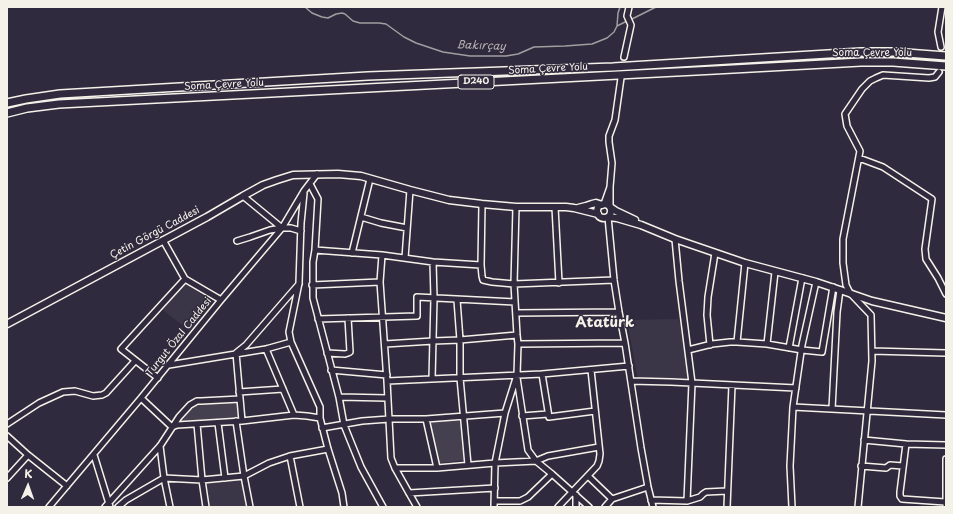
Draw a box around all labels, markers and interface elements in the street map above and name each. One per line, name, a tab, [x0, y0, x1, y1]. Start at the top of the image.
water label: Bakırçay	[456, 39, 506, 53]
street label: Soma Çevre Yolu	[832, 47, 912, 59]
street label: Soma Çevre Yolu	[508, 61, 588, 77]
road number: D240	[458, 75, 494, 89]
street label: Soma Çevre Yolu	[184, 77, 264, 93]
street label: Çetin Görgü Caddesi	[108, 204, 202, 262]
street label: Turgut Özal Caddesi	[144, 295, 214, 379]
district label: Atatürk	[576, 315, 634, 331]
text: K	[24, 465, 33, 482]
north arrow	[8, 466, 48, 506]

